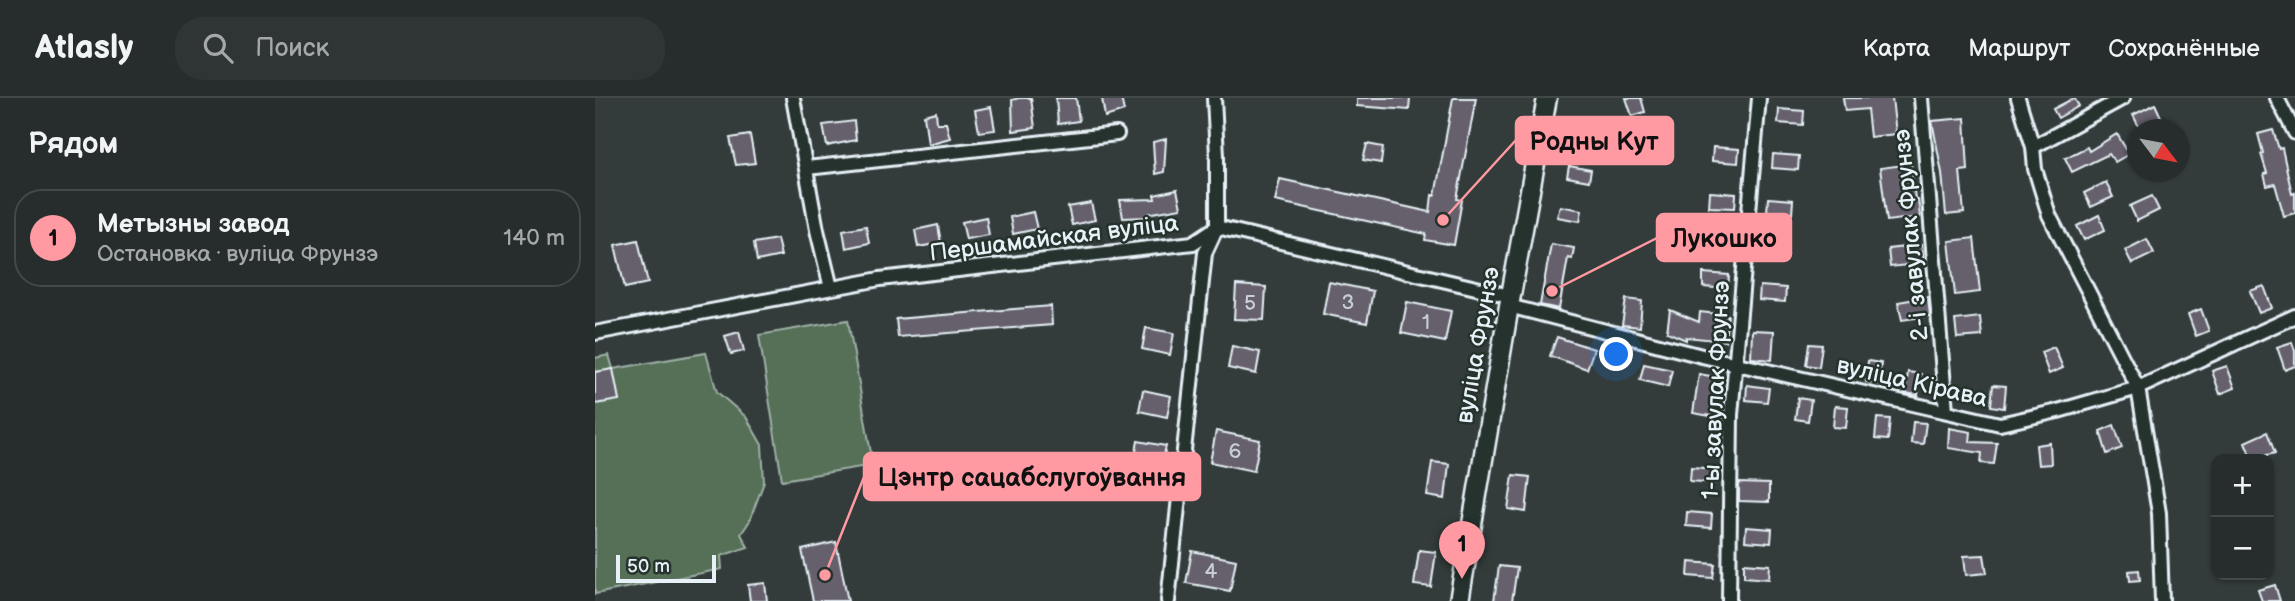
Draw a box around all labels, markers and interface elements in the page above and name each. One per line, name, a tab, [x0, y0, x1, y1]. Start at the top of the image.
search box	[175, 17, 665, 80]
text: Atlasly	[35, 28, 133, 68]
icon: search	[199, 29, 237, 67]
text: Поиск	[255, 33, 329, 64]
text: Карта	[1863, 34, 1930, 63]
text: Маршрут	[1968, 34, 2070, 63]
text: Сохранённые	[2108, 34, 2260, 63]
callout: Родны Кут	[1516, 117, 1673, 164]
north arrow	[2127, 119, 2190, 182]
text: Рядом	[28, 126, 118, 162]
text: Родны Кут	[1529, 127, 1659, 158]
street label: 2-і завулак Фрунзэ	[1887, 128, 1935, 342]
street label: Першамайская вуліца	[928, 208, 1180, 268]
text: Метызны завод	[97, 209, 289, 240]
callout: Лукошко	[1657, 214, 1791, 261]
text: 1	[48, 224, 58, 252]
text: 140 m	[503, 224, 565, 252]
text: Лукошко	[1670, 224, 1777, 255]
text: Остановка · вуліца Фрунзэ	[97, 240, 378, 268]
street label: вуліца Фрунзэ	[1450, 264, 1506, 426]
street label: 1-ы завулак Фрунзэ	[1696, 280, 1736, 500]
house number: 3	[1342, 290, 1354, 315]
house number: 5	[1244, 291, 1256, 316]
house number: 1	[1422, 310, 1430, 335]
your location	[1599, 337, 1633, 371]
street label: вуліца Кірава	[1834, 351, 1990, 413]
house number: 6	[1229, 439, 1242, 464]
callout: Цэнтр сацабслугоўвання	[864, 453, 1200, 500]
map controls	[2211, 454, 2274, 580]
button: +	[2211, 454, 2274, 517]
text: Цэнтр сацабслугоўвання	[878, 463, 1186, 494]
button: −	[2211, 517, 2274, 580]
pin: 1	[1439, 521, 1485, 579]
scale bar	[616, 552, 716, 584]
text: 50 m	[627, 555, 670, 578]
house number: 4	[1205, 559, 1218, 584]

